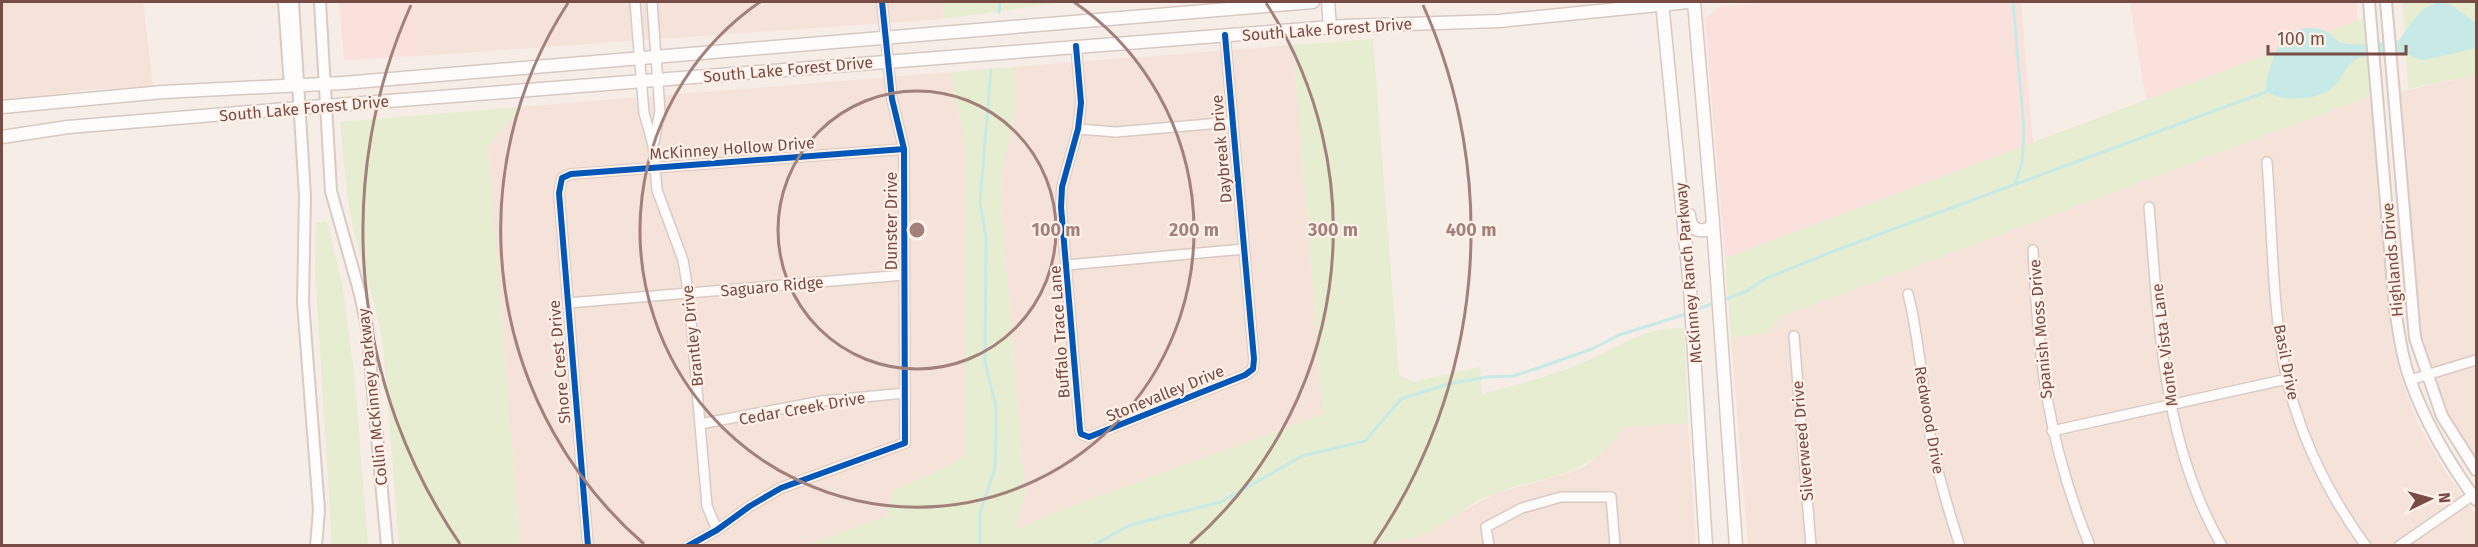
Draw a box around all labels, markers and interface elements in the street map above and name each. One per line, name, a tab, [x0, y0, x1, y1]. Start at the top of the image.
street label: South Lake Forest Drive	[1241, 14, 1413, 45]
scale bar	[2268, 18, 2406, 56]
text: 100 m	[2277, 28, 2325, 50]
street label: South Lake Forest Drive	[702, 53, 874, 86]
street label: South Lake Forest Drive	[218, 92, 390, 125]
street label: Daybreak Drive	[1207, 94, 1236, 204]
street label: McKinney Hollow Drive	[649, 133, 815, 164]
street label: Dunster Drive	[882, 172, 901, 270]
street label: McKinney Ranch Parkway	[1671, 182, 1706, 364]
street label: Highlands Drive	[2378, 202, 2407, 318]
text: 100 m	[1032, 219, 1080, 241]
text: 200 m	[1169, 219, 1219, 241]
text: 300 m	[1307, 219, 1358, 241]
text: 400 m	[1446, 219, 1496, 241]
centre of rings	[907, 220, 927, 240]
street label: Spanish Moss Drive	[2025, 258, 2056, 400]
street label: Buffalo Trace Lane	[1045, 265, 1074, 399]
street label: Saguaro Ridge	[720, 273, 824, 300]
street label: Monte Vista Lane	[2148, 282, 2181, 408]
street label: Brantley Drive	[678, 284, 707, 388]
street label: Shore Crest Drive	[545, 299, 574, 425]
street label: Collin McKinney Parkway	[354, 307, 391, 487]
street label: Basil Drive	[2270, 323, 2303, 402]
street label: Stonevalley Drive	[1103, 361, 1227, 426]
street label: Redwood Drive	[1911, 365, 1948, 476]
street label: Silverweed Drive	[1788, 380, 1817, 502]
street label: Cedar Creek Drive	[737, 388, 867, 429]
north arrow	[2400, 469, 2460, 529]
text: N	[2435, 492, 2454, 504]

